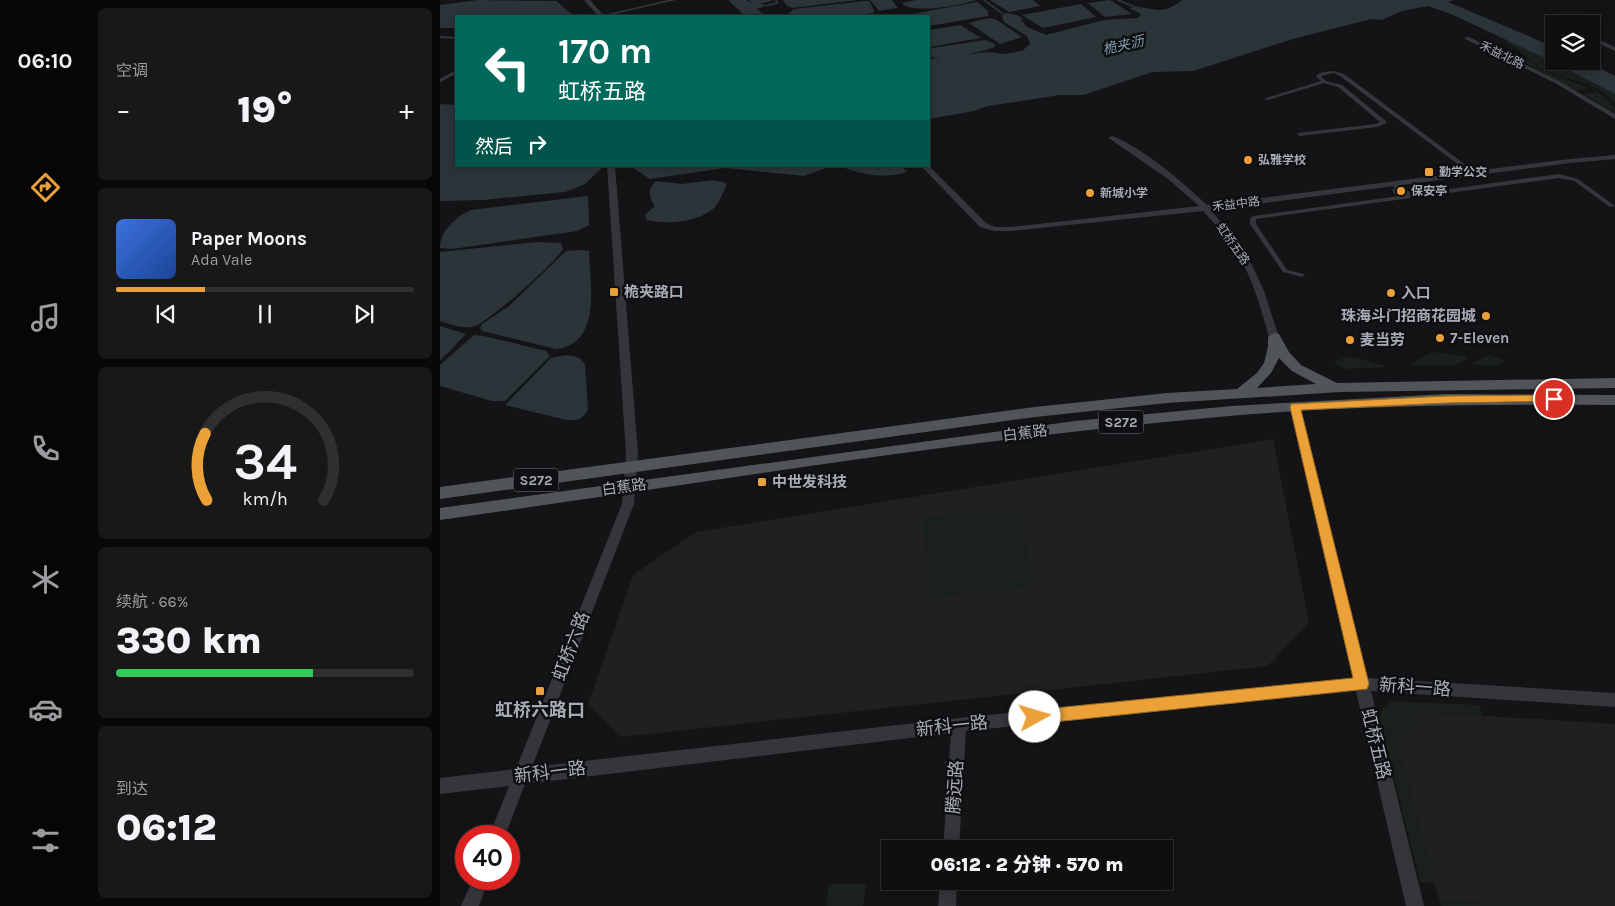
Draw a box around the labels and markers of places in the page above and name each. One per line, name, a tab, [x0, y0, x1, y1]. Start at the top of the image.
place label: 弘雅学校	[1258, 153, 1306, 167]
marker: 弘雅学校	[1242, 154, 1254, 166]
place label: 勤学公交	[1439, 165, 1487, 179]
marker: 勤学公交	[1423, 166, 1435, 178]
place label: 保安亭	[1411, 184, 1447, 198]
marker: 保安亭	[1395, 185, 1407, 197]
place label: 新城小学	[1100, 186, 1148, 200]
marker: 新城小学	[1084, 187, 1096, 199]
place label: 桅夹路口	[624, 283, 684, 301]
place label: 入口	[1401, 284, 1431, 302]
marker: 桅夹路口	[608, 286, 620, 298]
marker: 入口	[1385, 287, 1397, 299]
place label: 珠海斗门招商花园城	[1341, 307, 1476, 325]
marker: 珠海斗门招商花园城	[1480, 310, 1492, 322]
place label: 7-Eleven	[1450, 329, 1509, 347]
place label: 麦当劳	[1360, 331, 1405, 349]
marker: 7-Eleven	[1434, 332, 1446, 344]
marker: 麦当劳	[1344, 334, 1356, 346]
pin	[1533, 378, 1575, 420]
place label: 中世发科技	[772, 473, 847, 491]
marker: 中世发科技	[756, 476, 768, 488]
marker: 虹桥六路口	[534, 685, 546, 697]
place label: 虹桥六路口	[495, 699, 585, 721]

